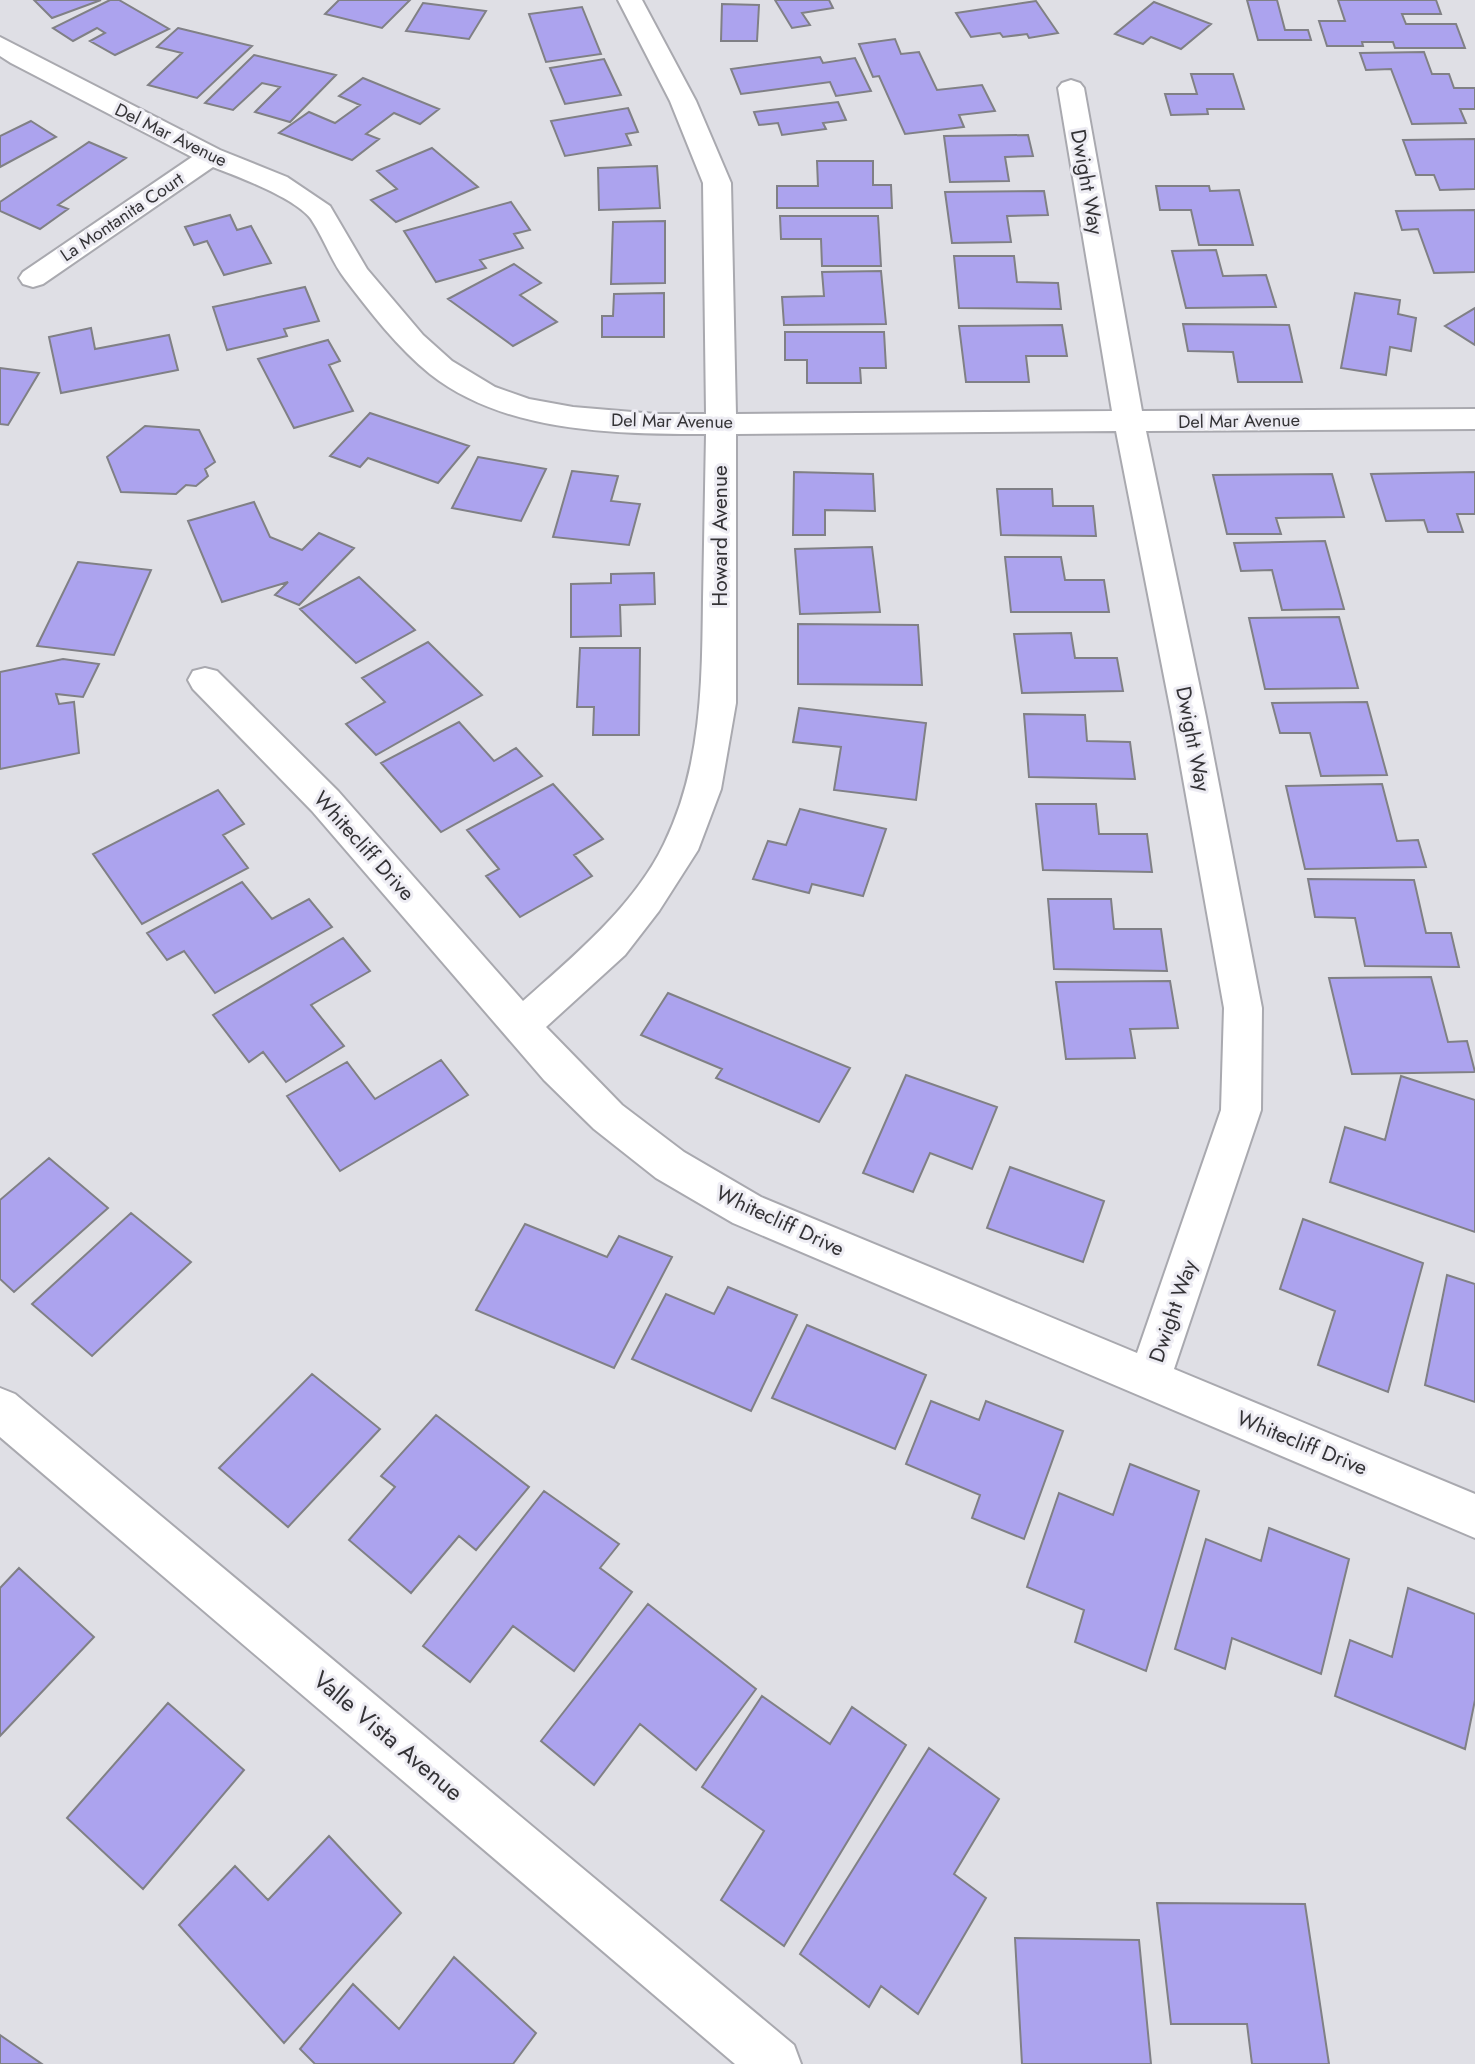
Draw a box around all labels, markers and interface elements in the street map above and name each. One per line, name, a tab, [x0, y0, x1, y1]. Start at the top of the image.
street label: Del Mar Avenue	[111, 97, 231, 173]
street label: Dwight Way	[1063, 127, 1111, 238]
street label: La Montanita Court	[55, 166, 189, 268]
street label: Del Mar Avenue	[611, 407, 733, 435]
street label: Del Mar Avenue	[1178, 407, 1300, 435]
street label: Howard Avenue	[705, 465, 735, 607]
street label: Dwight Way	[1168, 684, 1218, 795]
street label: Whitecliff Drive	[307, 785, 422, 908]
street label: Whitecliff Drive	[711, 1178, 849, 1264]
street label: Dwight Way	[1141, 1255, 1205, 1366]
street label: Whitecliff Drive	[1232, 1403, 1372, 1483]
street label: Valle Vista Avenue	[306, 1662, 471, 1809]

